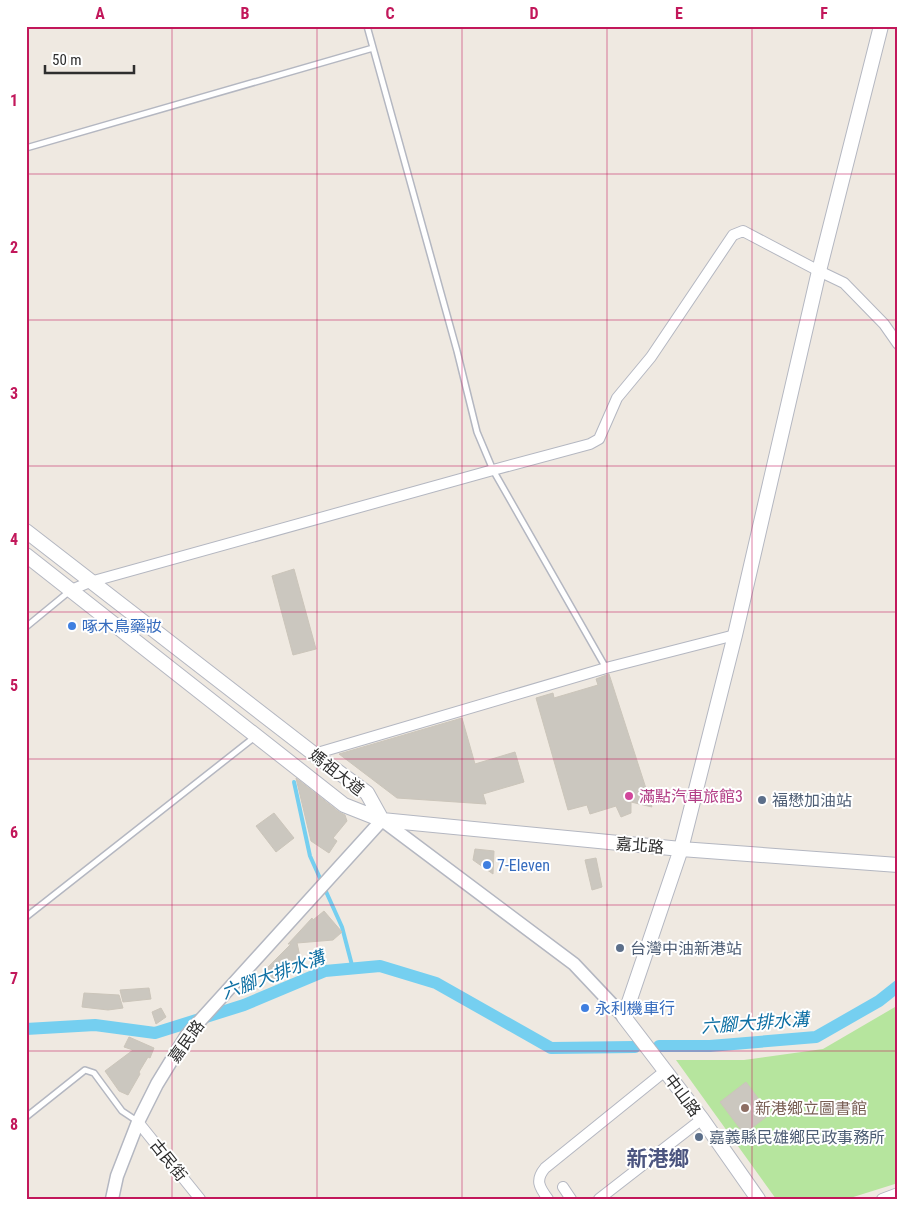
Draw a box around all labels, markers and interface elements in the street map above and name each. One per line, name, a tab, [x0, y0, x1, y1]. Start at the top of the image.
text: A	[95, 4, 105, 23]
text: B	[241, 4, 250, 23]
text: C	[385, 4, 395, 23]
text: D	[529, 4, 539, 23]
text: E	[675, 4, 683, 23]
text: F	[820, 4, 828, 23]
scale bar	[45, 42, 134, 74]
text: 50 m	[52, 51, 82, 69]
text: 1	[10, 91, 18, 110]
text: 2	[10, 238, 18, 257]
text: 3	[10, 384, 18, 403]
text: 4	[10, 530, 18, 549]
place label: 啄木鳥藥妝	[82, 617, 162, 636]
marker: 啄木鳥藥妝	[66, 620, 78, 632]
text: 5	[10, 676, 18, 695]
street label: 媽祖大道	[306, 745, 368, 800]
place label: 滿點汽車旅館3	[639, 787, 743, 806]
marker: 滿點汽車旅館3	[623, 790, 635, 802]
place label: 福懋加油站	[772, 791, 852, 810]
marker: 福懋加油站	[756, 794, 768, 806]
text: 6	[10, 823, 18, 842]
street label: 嘉北路	[615, 834, 665, 857]
place label: 7-Eleven	[497, 856, 550, 875]
marker: 7-Eleven	[481, 859, 493, 871]
place label: 台灣中油新港站	[630, 939, 742, 958]
marker: 台灣中油新港站	[614, 942, 626, 954]
water label: 六腳大排水溝	[218, 945, 330, 1003]
text: 7	[10, 969, 18, 988]
place label: 永利機車行	[595, 999, 675, 1018]
marker: 永利機車行	[579, 1002, 591, 1014]
water label: 六腳大排水溝	[700, 1008, 813, 1037]
street label: 嘉民路	[165, 1016, 208, 1066]
street label: 中山路	[661, 1070, 705, 1120]
place label: 新港鄉立圖書館	[755, 1099, 867, 1118]
marker: 新港鄉立圖書館	[739, 1102, 751, 1114]
text: 8	[10, 1115, 18, 1134]
place label: 嘉義縣民雄鄉民政事務所	[709, 1128, 885, 1147]
marker: 嘉義縣民雄鄉民政事務所	[693, 1131, 705, 1143]
street label: 古民街	[146, 1136, 191, 1185]
district label: 新港鄉	[627, 1147, 690, 1171]

